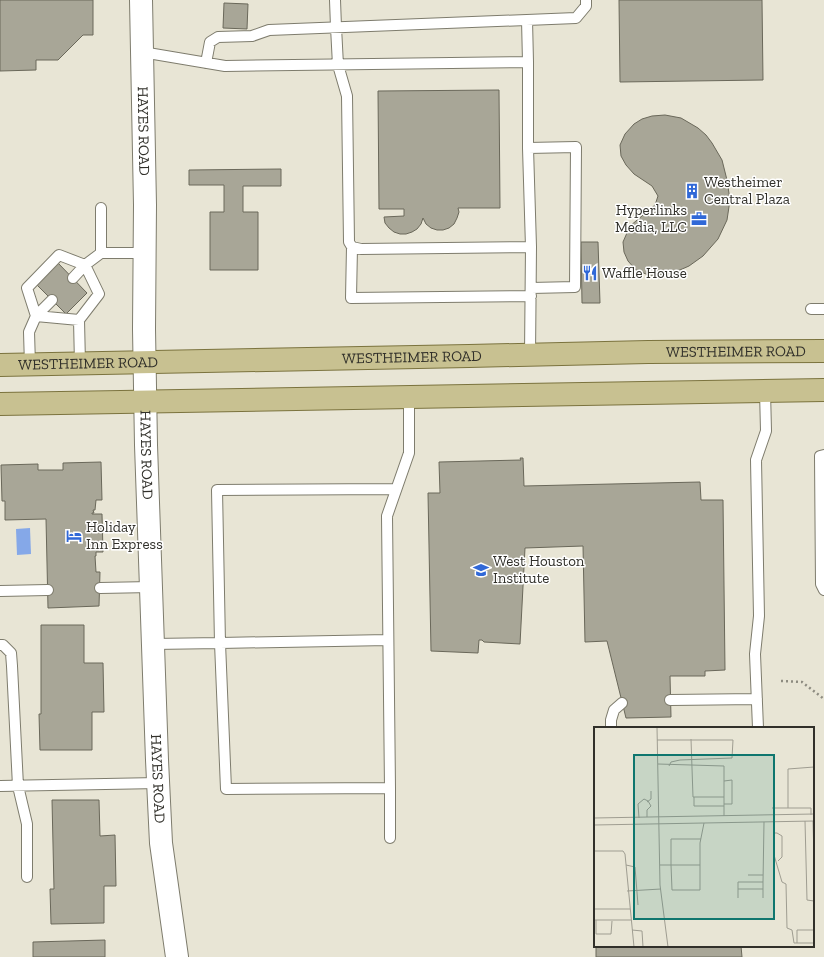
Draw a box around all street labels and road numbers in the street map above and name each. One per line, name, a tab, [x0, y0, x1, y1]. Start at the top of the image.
street label: HAYES ROAD	[134, 86, 153, 176]
street label: WESTHEIMER ROAD	[666, 342, 806, 361]
street label: WESTHEIMER ROAD	[342, 347, 482, 367]
street label: WESTHEIMER ROAD	[18, 353, 158, 374]
street label: HAYES ROAD	[136, 410, 157, 500]
street label: HAYES ROAD	[147, 734, 169, 824]

